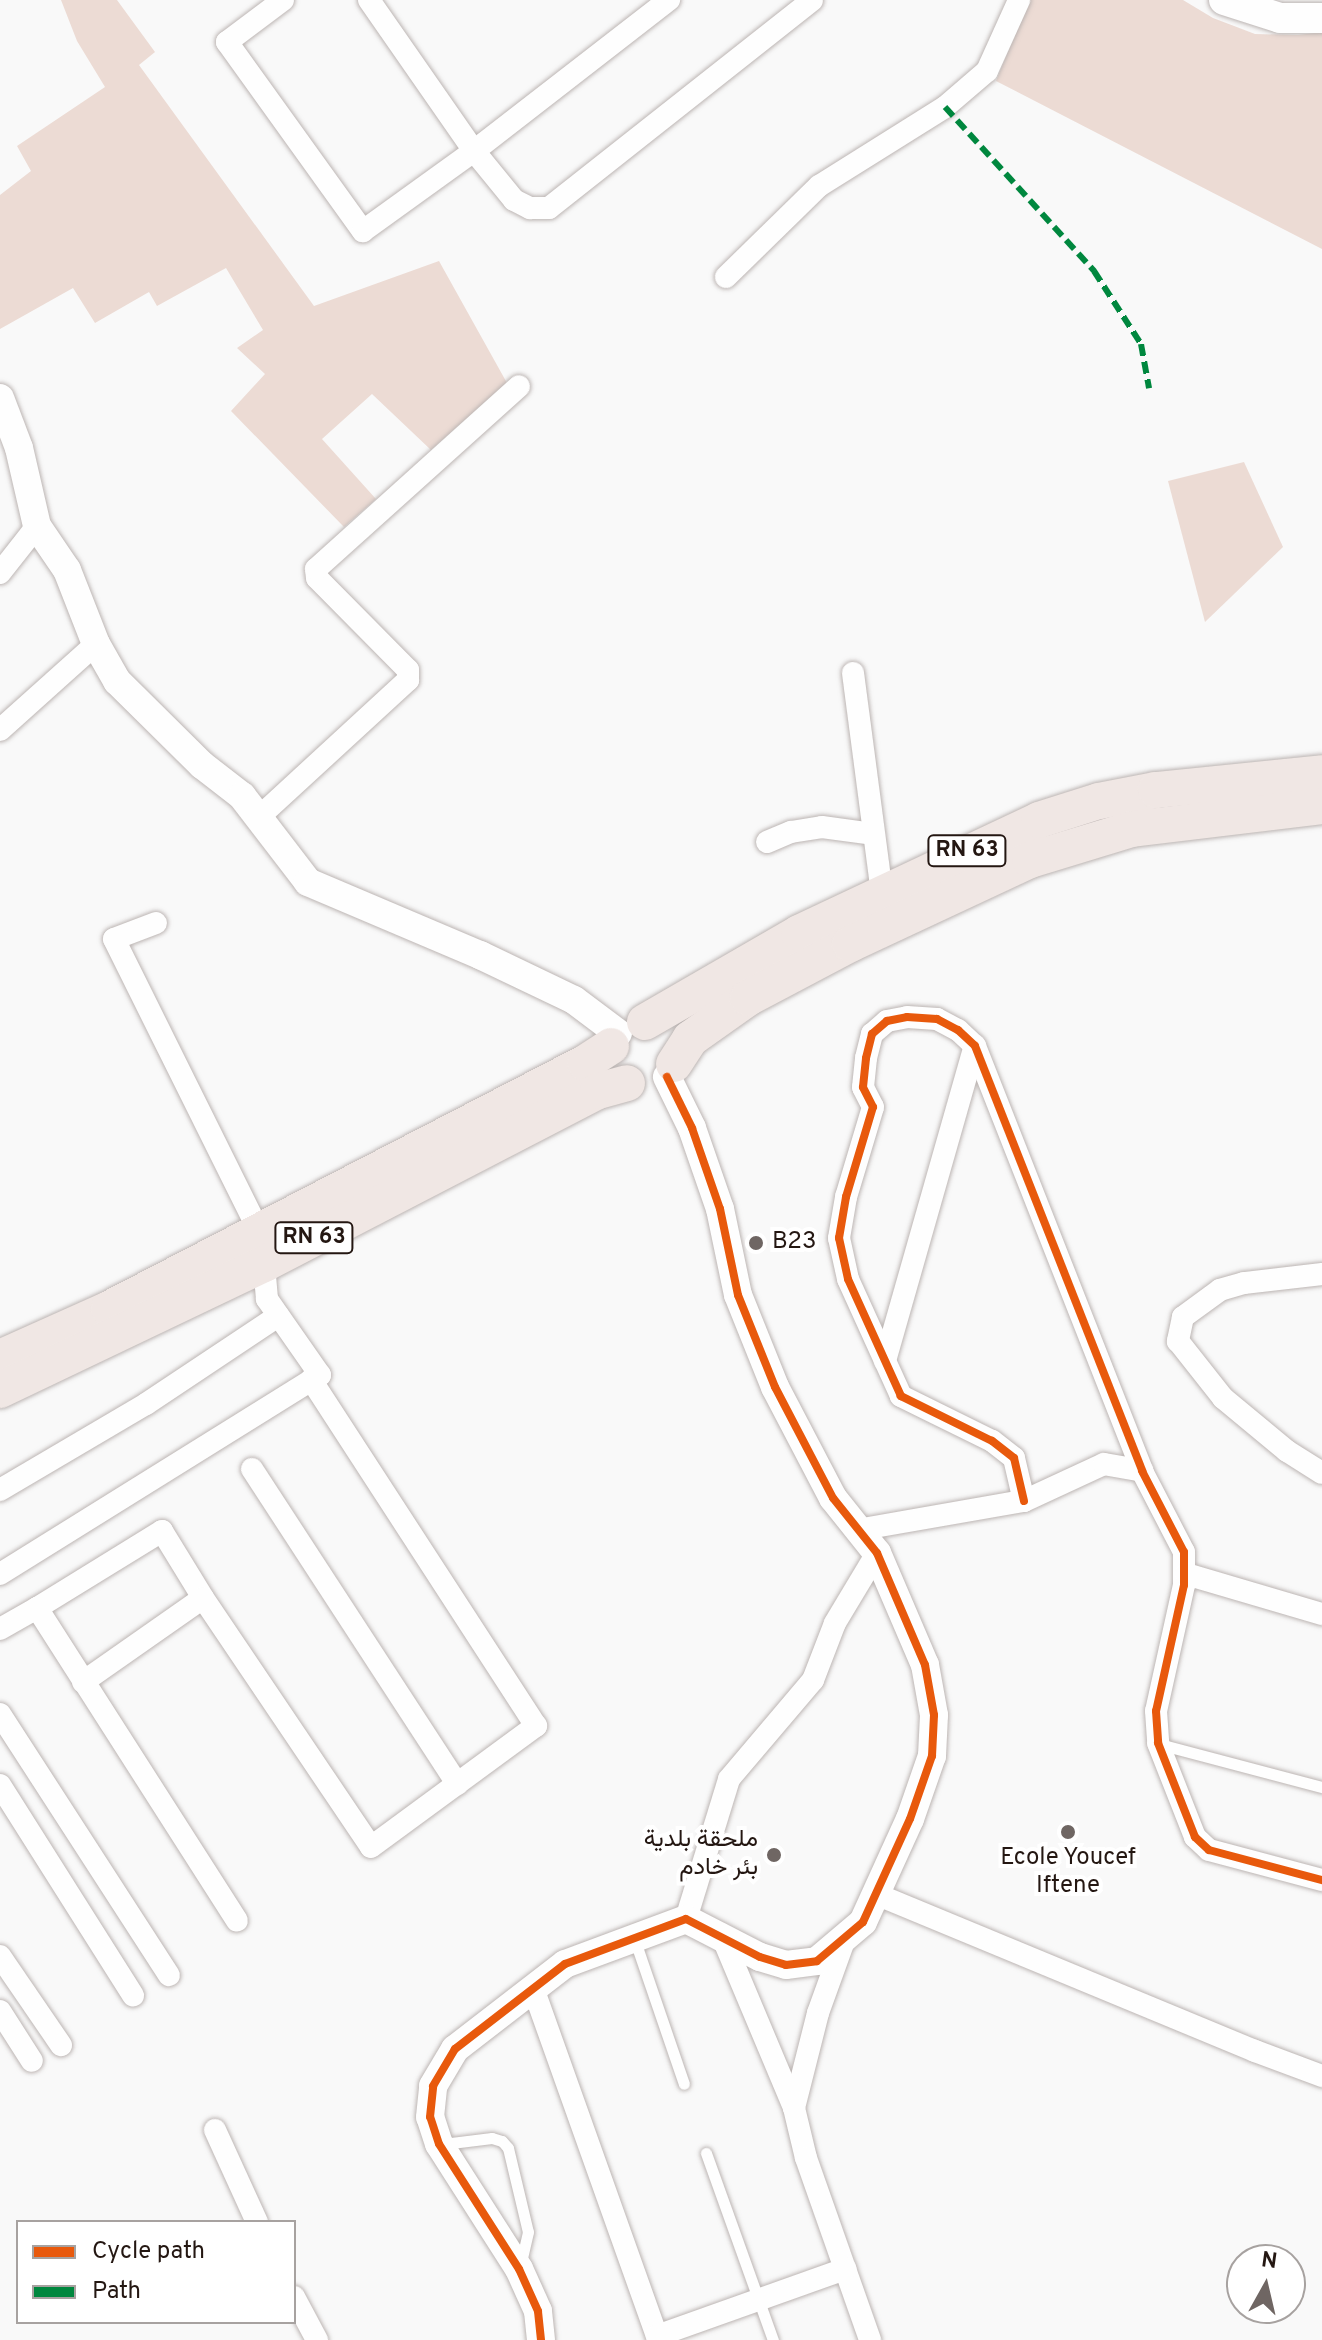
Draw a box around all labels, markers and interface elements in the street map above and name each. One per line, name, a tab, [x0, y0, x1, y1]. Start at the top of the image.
road number: RN 63	[927, 833, 1007, 869]
road number: RN 63	[274, 1220, 354, 1256]
place label: B23	[772, 1229, 816, 1257]
marker: B23	[747, 1234, 765, 1252]
marker: Ecole Youcef Iftene	[1059, 1823, 1077, 1841]
place label: ملحقة بلدية بئر خادم	[644, 1827, 758, 1883]
place label: Ecole Youcef Iftene	[1000, 1845, 1136, 1901]
marker: ملحقة بلدية بئر خادم	[765, 1846, 783, 1864]
legend	[16, 2220, 296, 2324]
text: Cycle path	[92, 2237, 205, 2267]
north arrow	[1226, 2244, 1306, 2324]
text: N	[1259, 2247, 1279, 2276]
text: Path	[92, 2277, 141, 2307]

